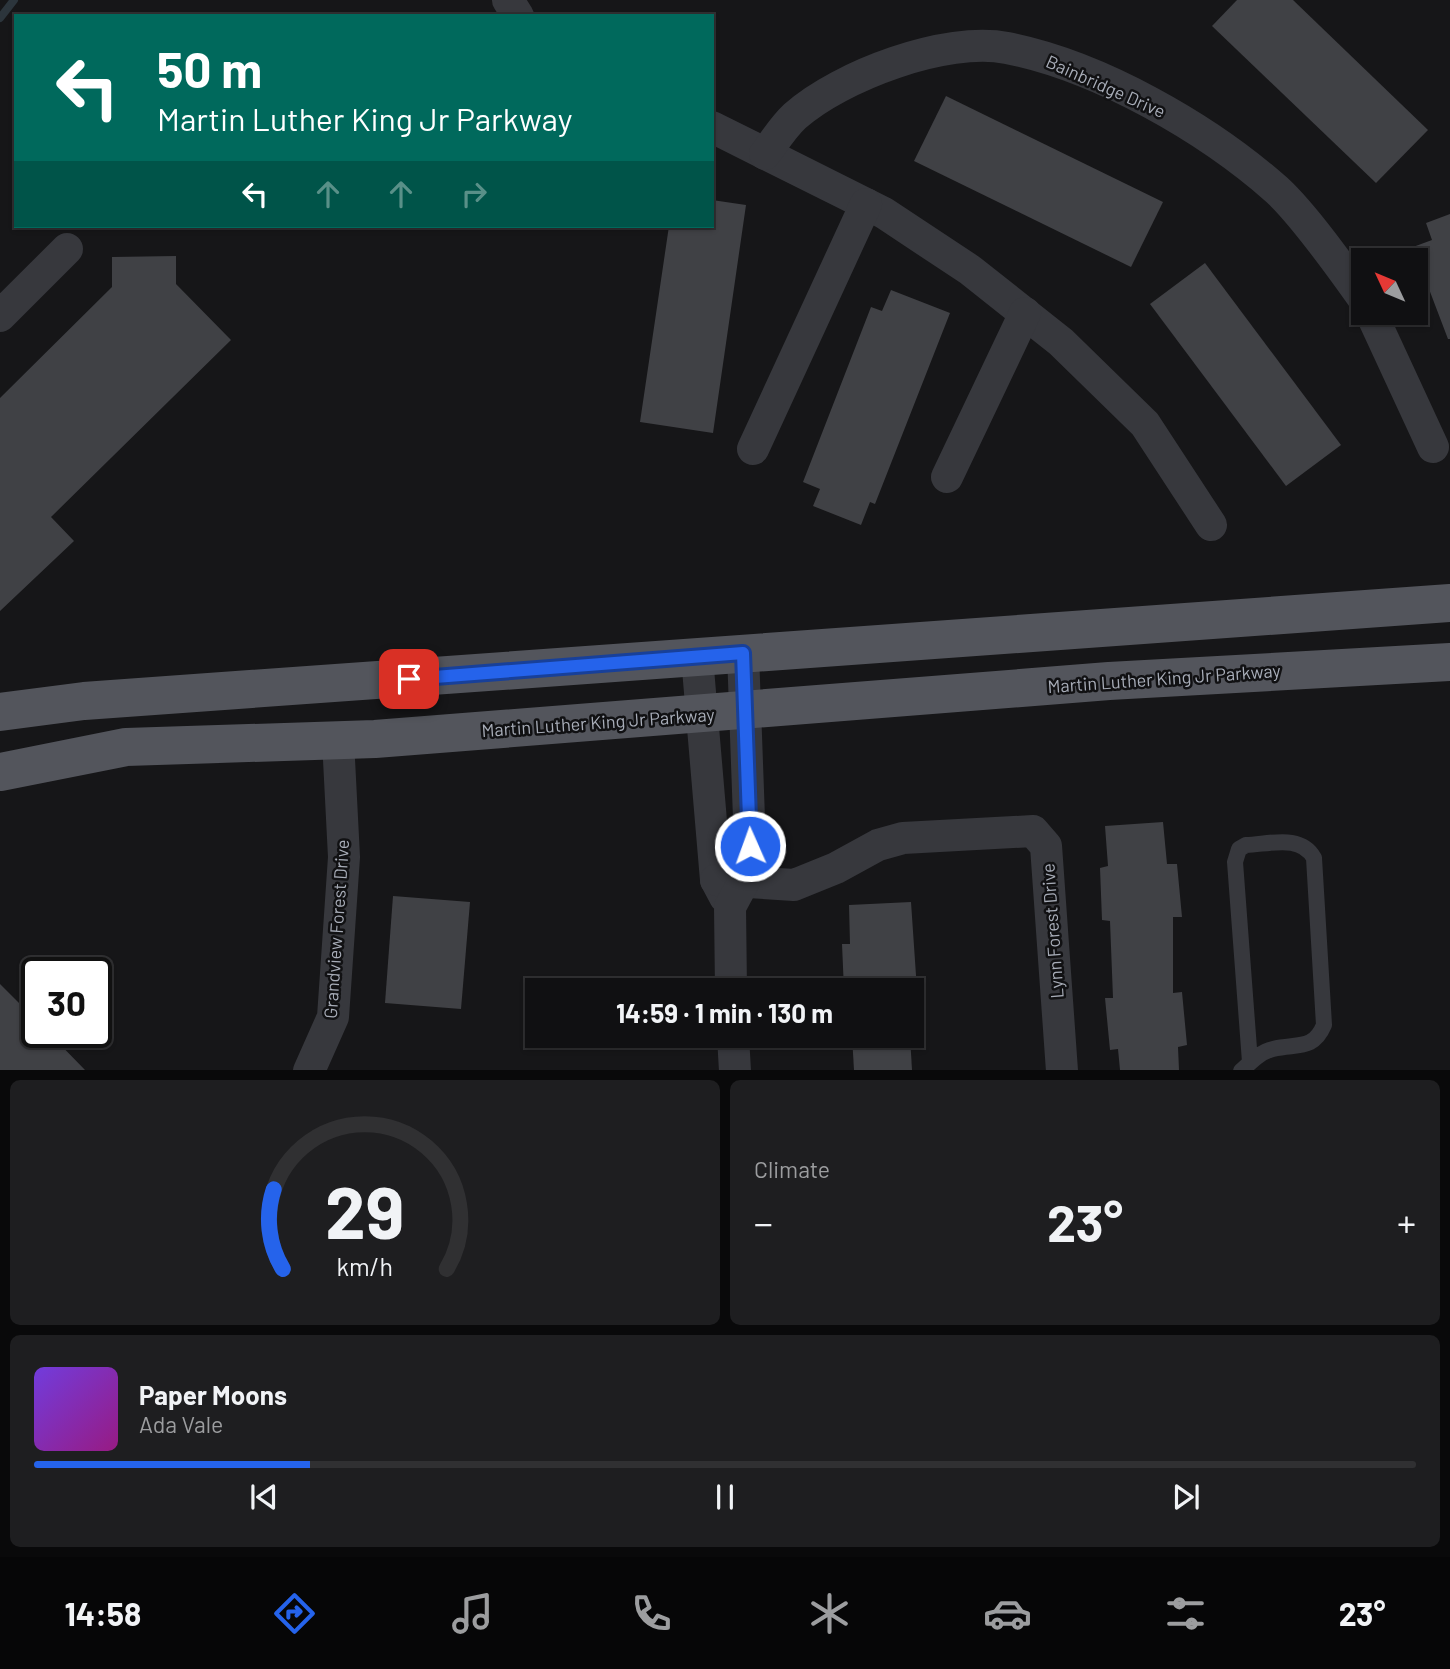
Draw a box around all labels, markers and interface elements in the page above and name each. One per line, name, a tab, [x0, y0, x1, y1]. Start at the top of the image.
text: 50 m	[157, 39, 262, 98]
icon: left	[42, 42, 133, 133]
street label: Bainbridge Drive	[1043, 50, 1169, 122]
text: Martin Luther King Jr Parkway	[157, 99, 572, 137]
icon: left	[236, 175, 274, 213]
icon: ahead	[309, 175, 347, 213]
icon: ahead	[382, 175, 420, 213]
icon: right	[455, 175, 493, 213]
north arrow	[1351, 248, 1428, 326]
map controls	[1351, 248, 1428, 325]
pin	[379, 649, 439, 709]
street label: Martin Luther King Jr Parkway	[1047, 659, 1281, 697]
icon: arrive	[390, 660, 428, 698]
street label: Martin Luther King Jr Parkway	[481, 703, 715, 741]
position arrow	[713, 809, 787, 883]
street label: Grandview Forest Drive	[319, 839, 353, 1019]
street label: Lynn Forest Drive	[1036, 863, 1068, 999]
speed limit sign: 30	[21, 957, 112, 1048]
text: 14:59 · 1 min · 130 m	[616, 997, 833, 1028]
text: Climate	[754, 1155, 830, 1183]
text: 29	[325, 1166, 405, 1254]
text: 23°	[1047, 1190, 1123, 1252]
text: −	[754, 1199, 773, 1245]
text: +	[1397, 1199, 1416, 1245]
text: km/h	[337, 1250, 393, 1280]
text: Paper Moons	[139, 1379, 287, 1410]
text: Ada Vale	[139, 1410, 223, 1438]
icon: previous	[245, 1478, 283, 1516]
icon: pause	[706, 1478, 744, 1516]
icon: next	[1167, 1478, 1205, 1516]
icon: directions	[270, 1589, 319, 1638]
icon: music	[448, 1589, 497, 1638]
icon: phone	[627, 1589, 676, 1638]
icon: climate	[805, 1589, 854, 1638]
icon: car	[983, 1589, 1032, 1638]
icon: filters	[1161, 1589, 1210, 1638]
text: 14:58	[65, 1594, 141, 1632]
text: 23°	[1339, 1594, 1385, 1632]

